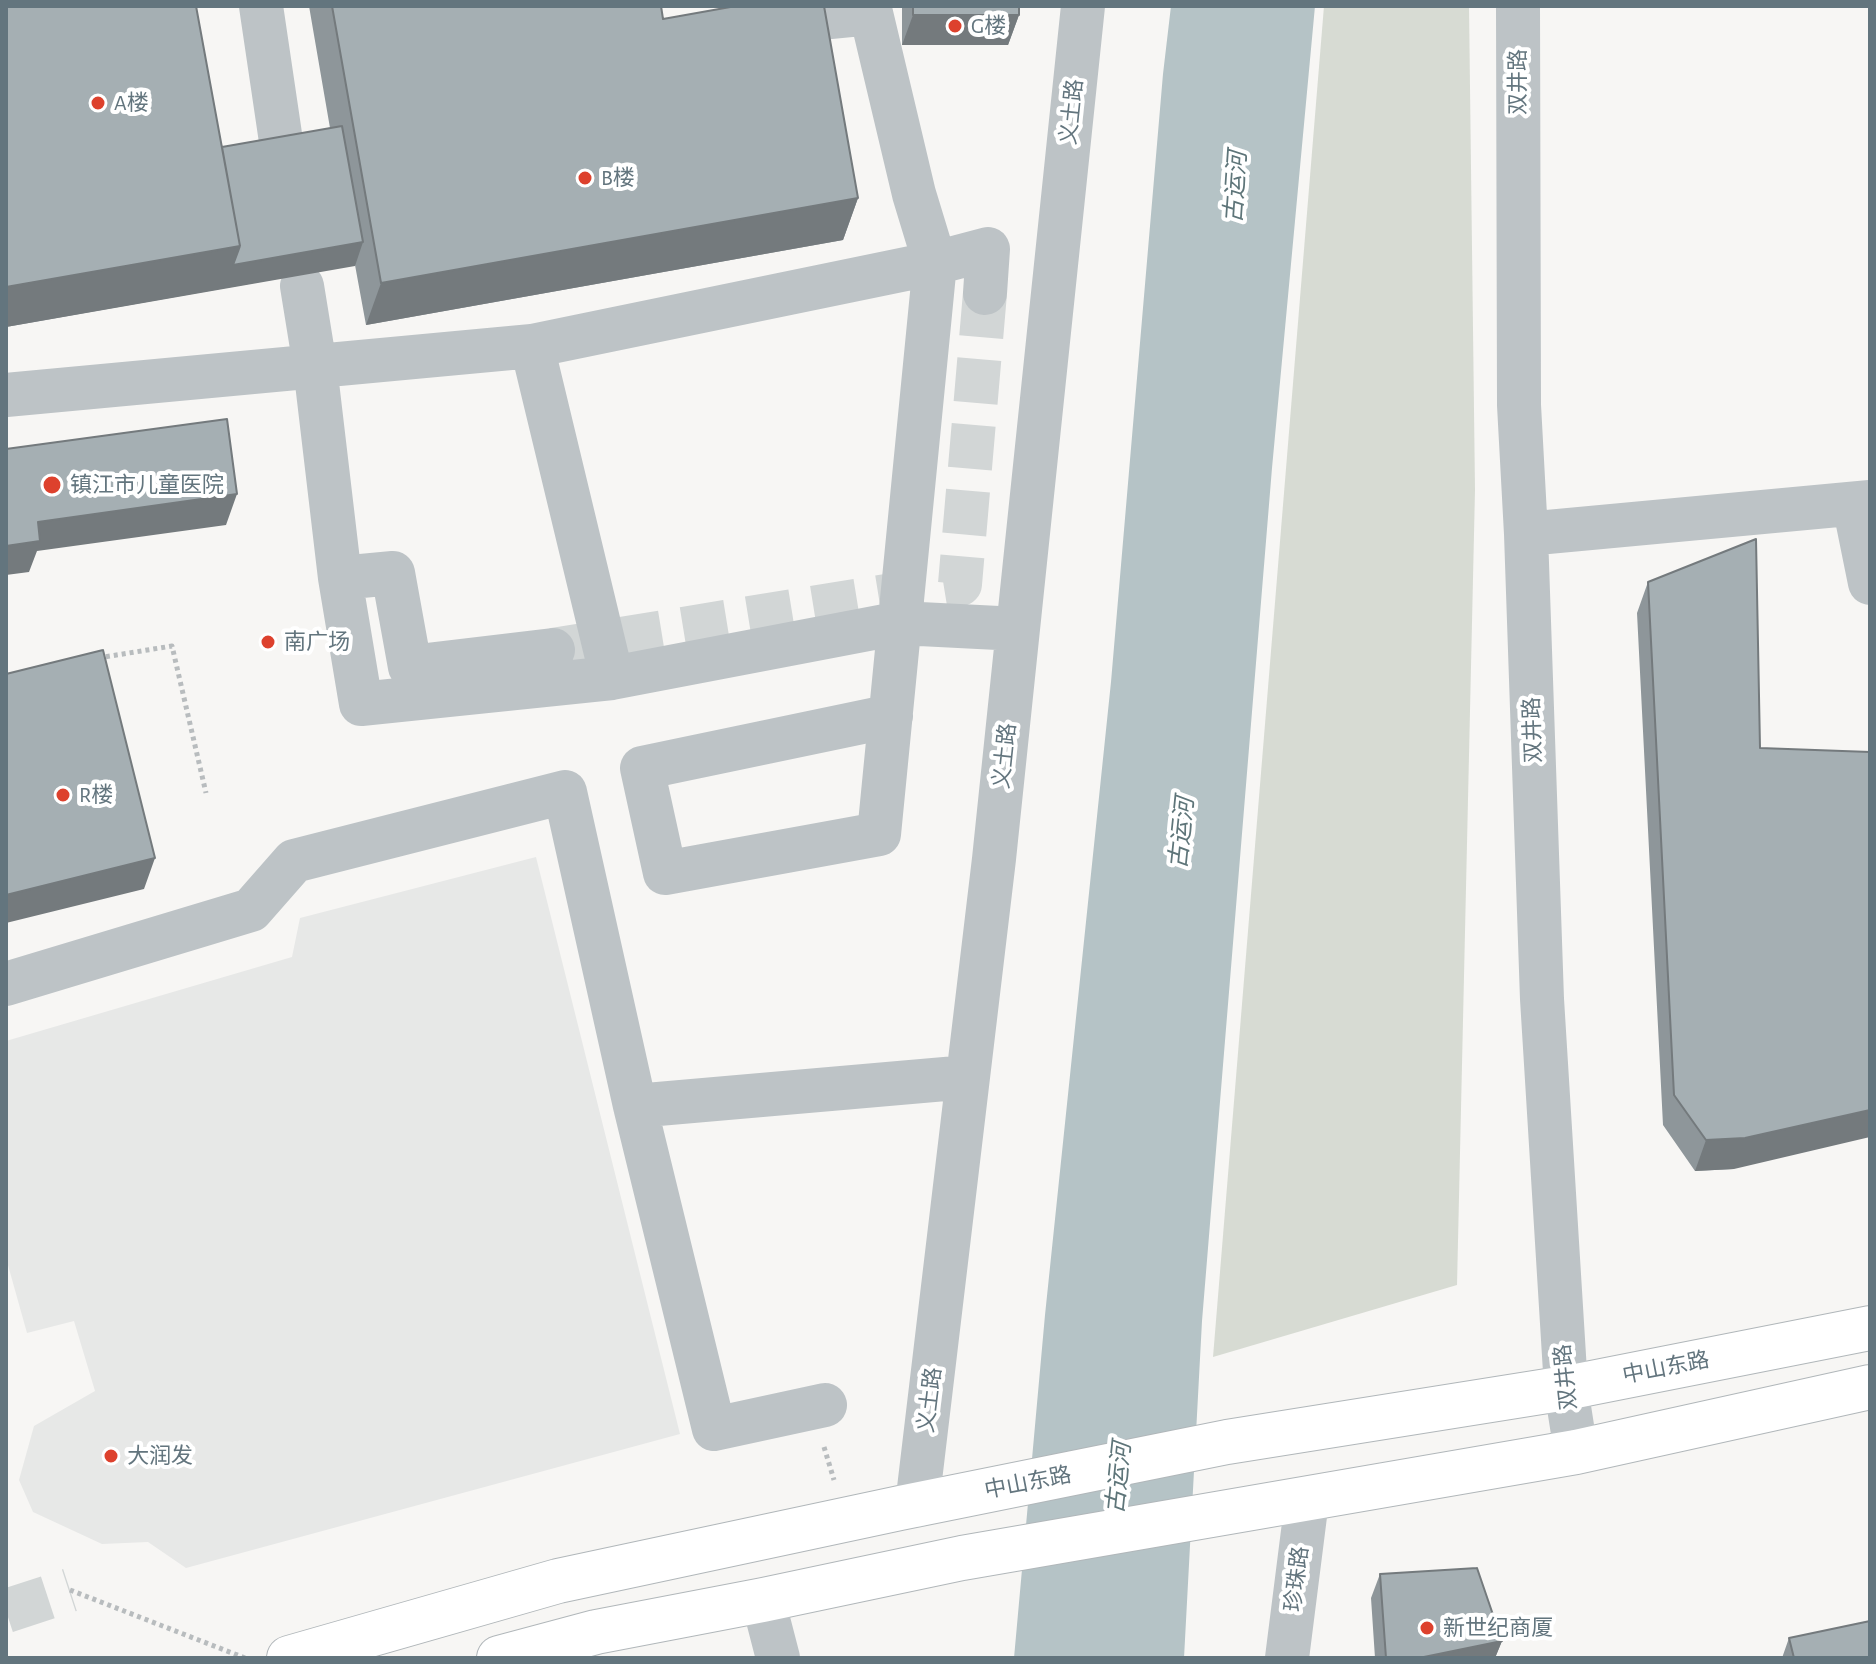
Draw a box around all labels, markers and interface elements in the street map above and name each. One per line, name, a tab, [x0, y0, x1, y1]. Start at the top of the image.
place label: G楼	[971, 13, 1006, 39]
marker: G楼	[946, 17, 964, 35]
street label: 双井路	[1505, 49, 1531, 115]
street label: 义土路	[1055, 78, 1089, 146]
place label: A楼	[114, 90, 149, 116]
marker: A楼	[89, 94, 107, 112]
water label: 古运河	[1219, 150, 1253, 224]
place label: B楼	[601, 165, 635, 191]
marker: B楼	[576, 169, 594, 187]
place label: 镇江市儿童医院	[70, 472, 224, 498]
marker: 镇江市儿童医院	[41, 474, 63, 496]
place label: 南广场	[284, 629, 350, 655]
marker: 南广场	[259, 633, 277, 651]
street label: 双井路	[1519, 697, 1547, 763]
street label: 义土路	[988, 722, 1022, 790]
place label: R楼	[79, 782, 113, 808]
marker: R楼	[54, 786, 72, 804]
water label: 古运河	[1164, 796, 1200, 870]
street label: 双井路	[1549, 1343, 1583, 1411]
street label: 中山东路	[1620, 1347, 1712, 1389]
street label: 义土路	[913, 1366, 947, 1434]
water label: 古运河	[1101, 1441, 1137, 1515]
place label: 大润发	[127, 1443, 193, 1469]
marker: 大润发	[102, 1447, 120, 1465]
street label: 中山东路	[982, 1462, 1074, 1504]
street label: 珍珠路	[1280, 1545, 1314, 1613]
place label: 新世纪商厦	[1443, 1615, 1553, 1641]
marker: 新世纪商厦	[1418, 1619, 1436, 1637]

